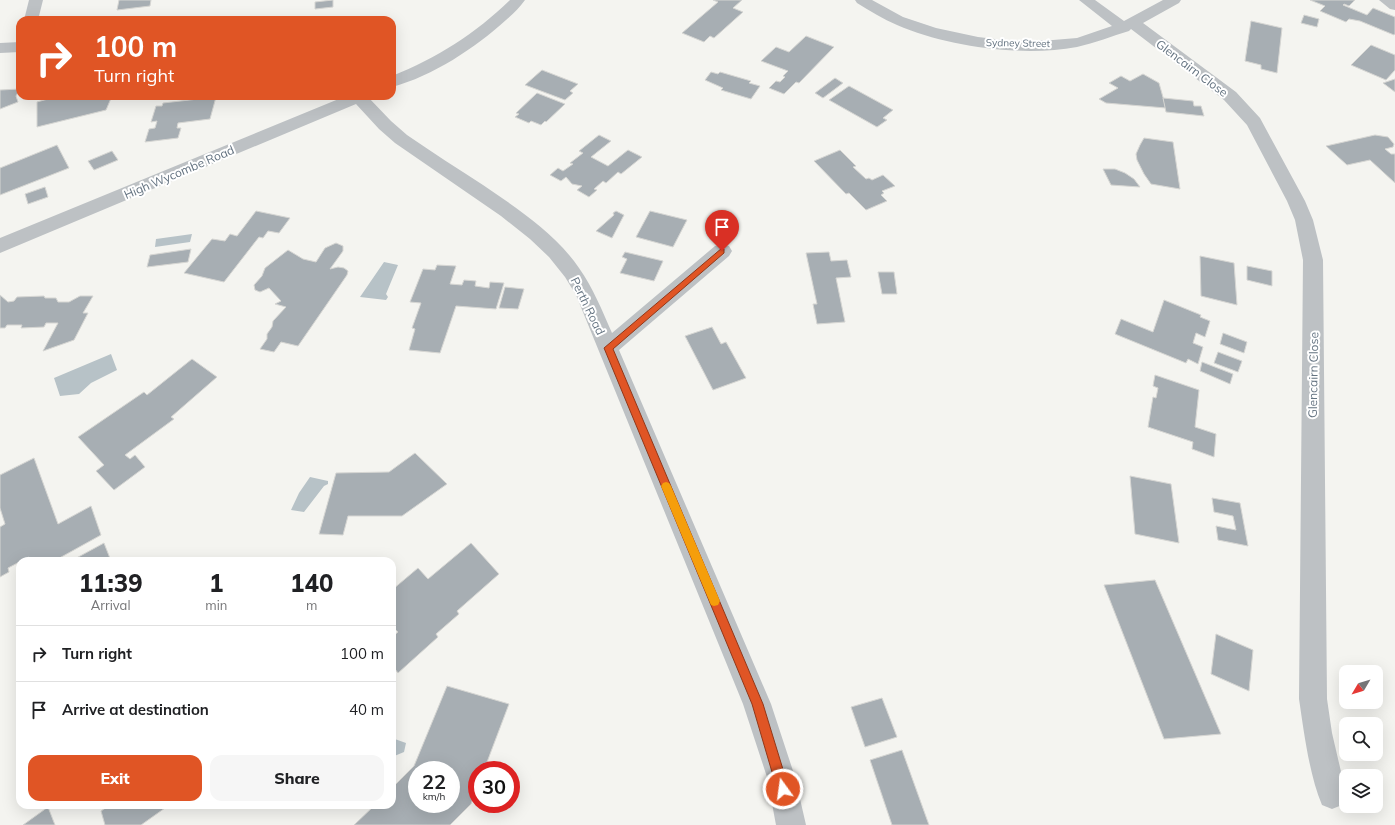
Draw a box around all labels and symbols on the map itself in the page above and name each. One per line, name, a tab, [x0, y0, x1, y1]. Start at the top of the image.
street label: Sydney Street	[986, 36, 1051, 50]
street label: Glencairn Close	[1153, 36, 1231, 100]
street label: High Wycombe Road	[122, 142, 236, 202]
pin	[705, 210, 739, 251]
street label: Perth Road	[568, 275, 608, 337]
street label: Glencairn Close	[1305, 332, 1321, 418]
north arrow	[1339, 665, 1383, 709]
speed limit sign: 30	[468, 761, 520, 813]
position arrow	[762, 768, 804, 810]

